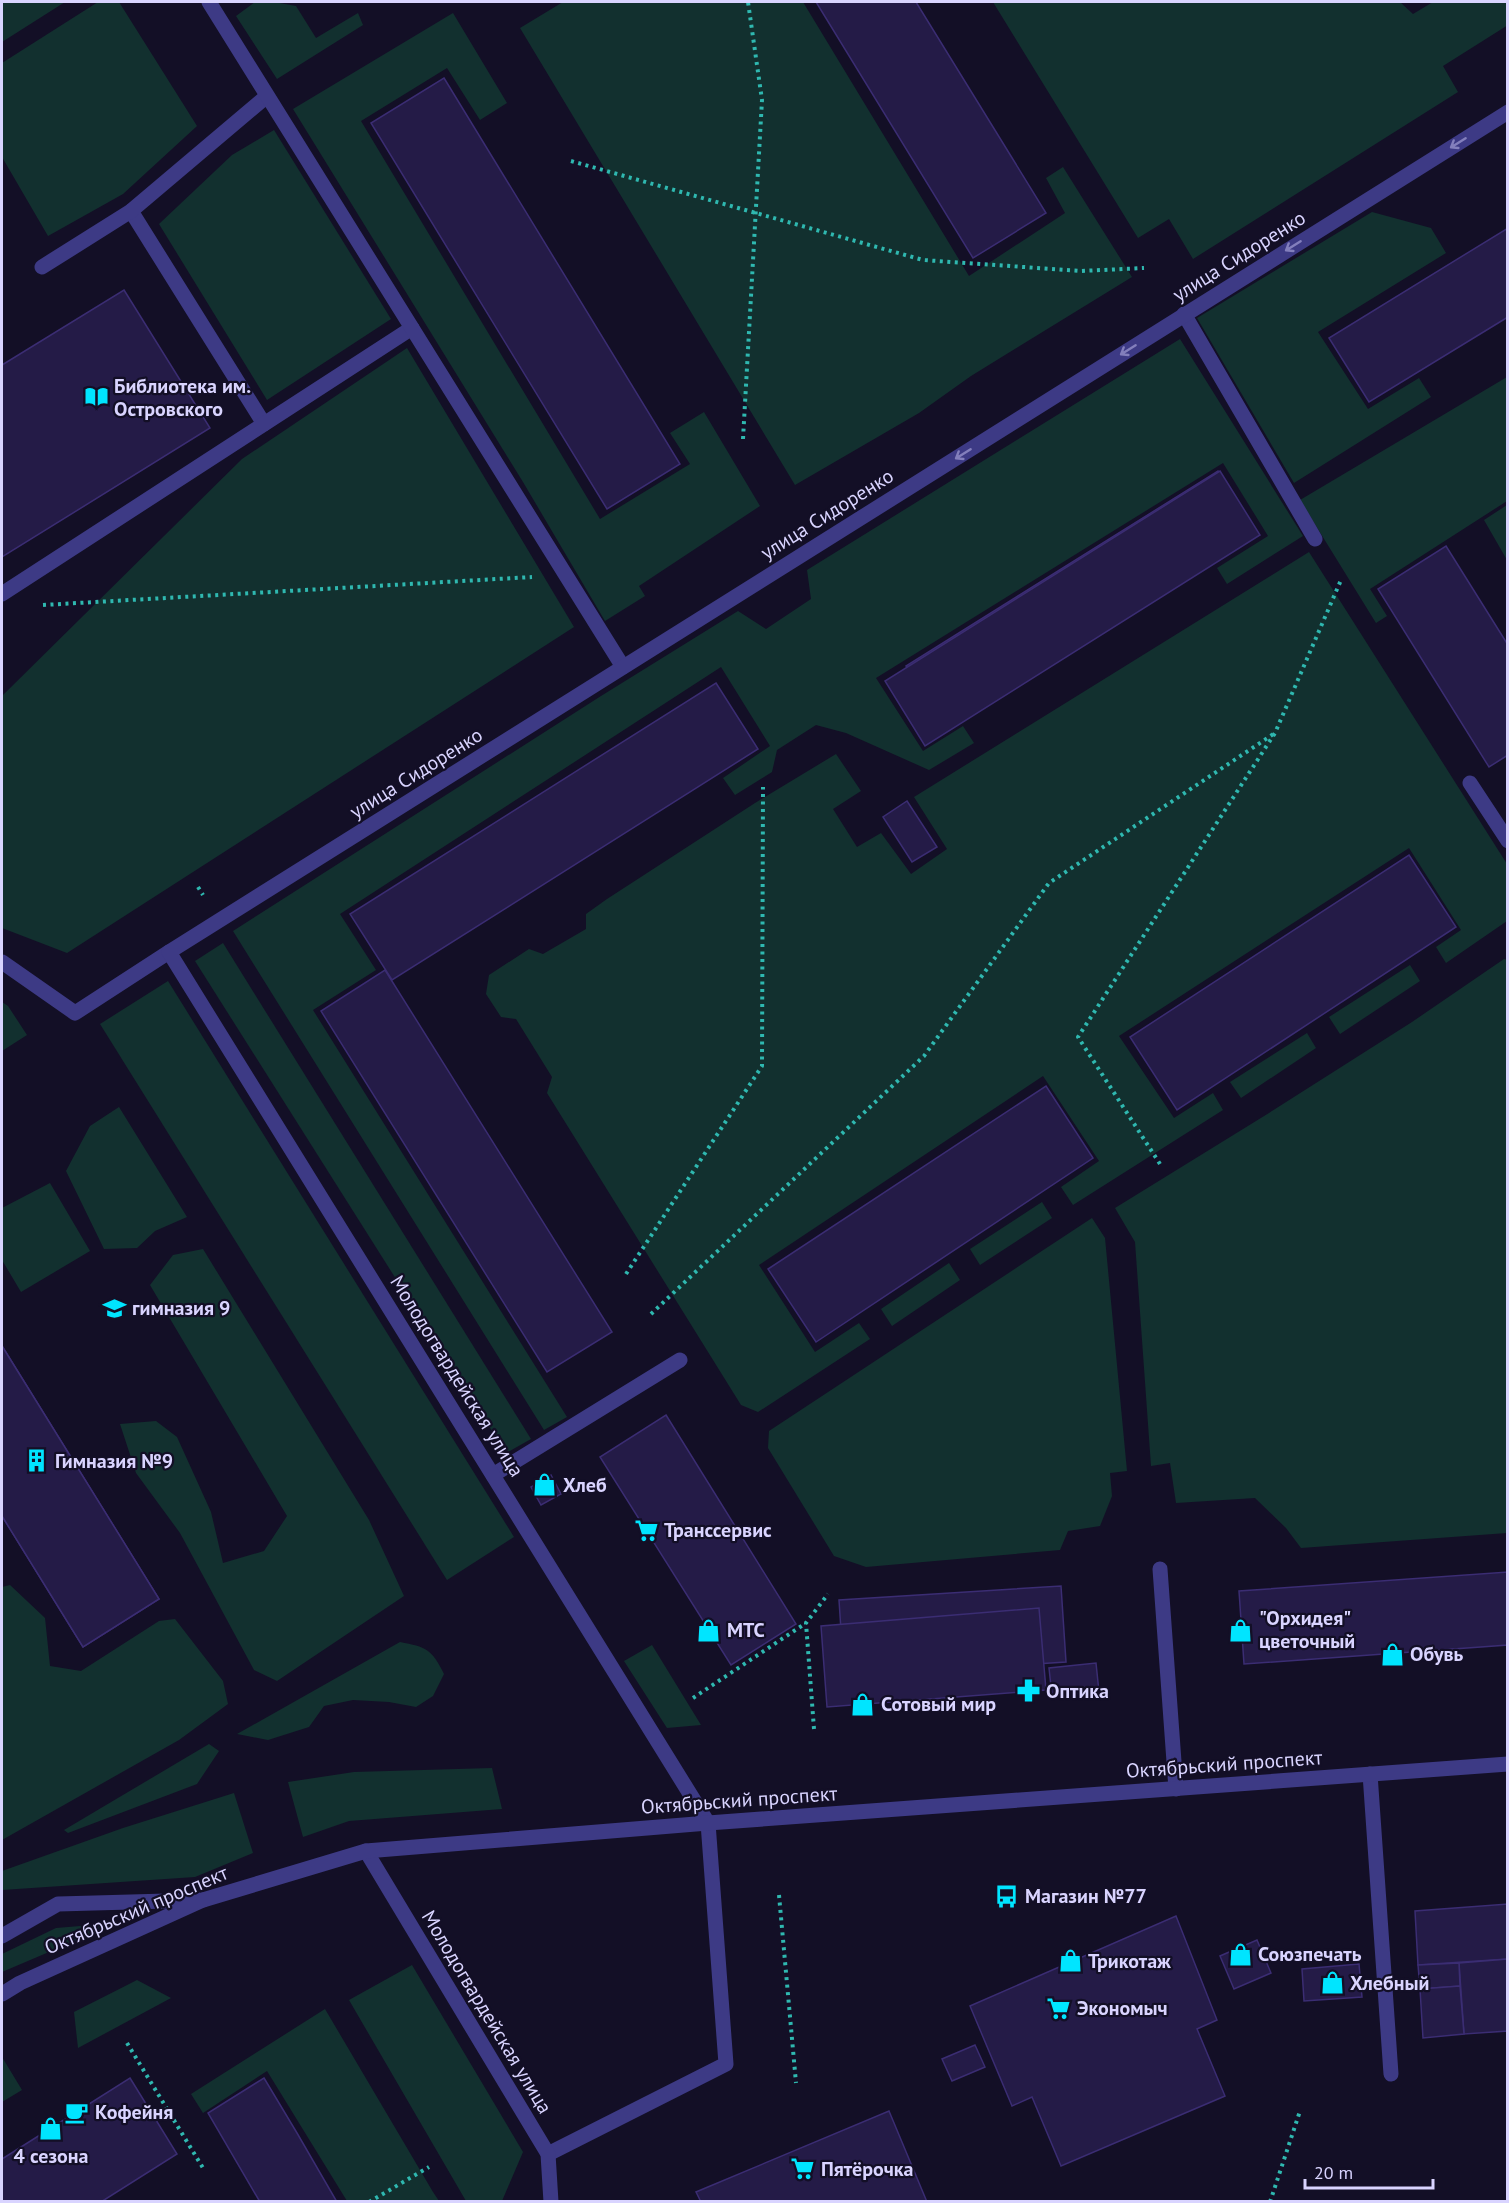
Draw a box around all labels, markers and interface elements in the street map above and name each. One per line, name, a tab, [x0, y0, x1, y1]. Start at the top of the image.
one-way arrow	[1450, 137, 1467, 149]
street label: улица Сидоренко	[1168, 205, 1310, 307]
one-way arrow	[1285, 241, 1302, 253]
one-way arrow	[1120, 345, 1137, 357]
place label: Библиотека им. Островского	[114, 373, 251, 422]
library icon: Библиотека им. Островского	[83, 384, 109, 410]
one-way arrow	[955, 448, 972, 460]
street label: улица Сидоренко	[756, 463, 898, 565]
street label: улица Сидоренко	[345, 722, 487, 824]
street label: Молодогвардейская улица	[384, 1270, 530, 1482]
school or university icon: гимназия 9	[101, 1295, 127, 1321]
place label: гимназия 9	[132, 1295, 230, 1321]
building icon: Гимназия №9	[24, 1448, 50, 1474]
place label: Гимназия №9	[55, 1448, 173, 1474]
shop icon: Хлеб	[532, 1472, 558, 1498]
place label: Хлеб	[563, 1472, 607, 1498]
supermarket icon: Транссервис	[633, 1517, 659, 1543]
place label: Транссервис	[664, 1517, 772, 1543]
place label: "Орхидея" цветочный	[1259, 1605, 1355, 1654]
shop icon: МТС	[696, 1617, 722, 1643]
place label: МТС	[727, 1617, 765, 1643]
shop icon: "Орхидея" цветочный	[1228, 1617, 1254, 1643]
shop icon: Обувь	[1379, 1641, 1405, 1667]
place label: Обувь	[1410, 1641, 1464, 1667]
pharmacy icon: Оптика	[1015, 1678, 1041, 1704]
place label: Оптика	[1046, 1678, 1109, 1704]
shop icon: Сотовый мир	[850, 1691, 876, 1717]
place label: Сотовый мир	[881, 1691, 996, 1717]
street label: Октябрьский проспект	[1125, 1744, 1323, 1784]
street label: Октябрьский проспект	[640, 1780, 838, 1820]
street label: Октябрьский проспект	[40, 1860, 232, 1960]
bus stop icon: Магазин №77	[994, 1883, 1020, 1909]
place label: Магазин №77	[1025, 1883, 1147, 1909]
street label: Молодогвардейская улица	[416, 1906, 558, 2118]
shop icon: Союзпечать	[1227, 1941, 1253, 1967]
place label: Союзпечать	[1258, 1941, 1362, 1967]
shop icon: Трикотаж	[1057, 1948, 1083, 1974]
place label: Трикотаж	[1088, 1948, 1171, 1974]
shop icon: Хлебный	[1319, 1970, 1345, 1996]
place label: Хлебный	[1350, 1970, 1429, 1996]
supermarket icon: Экономыч	[1046, 1995, 1072, 2021]
place label: Экономыч	[1077, 1995, 1168, 2021]
cafe icon: Кофейня	[64, 2099, 90, 2125]
place label: Кофейня	[95, 2099, 173, 2125]
shop icon: 4 сезона	[38, 2115, 64, 2141]
place label: 4 сезона	[14, 2143, 89, 2169]
scale bar	[1305, 2152, 1432, 2190]
supermarket icon: Пятёрочка	[790, 2156, 816, 2182]
place label: Пятёрочка	[821, 2156, 914, 2182]
text: 20 m	[1314, 2161, 1353, 2184]

